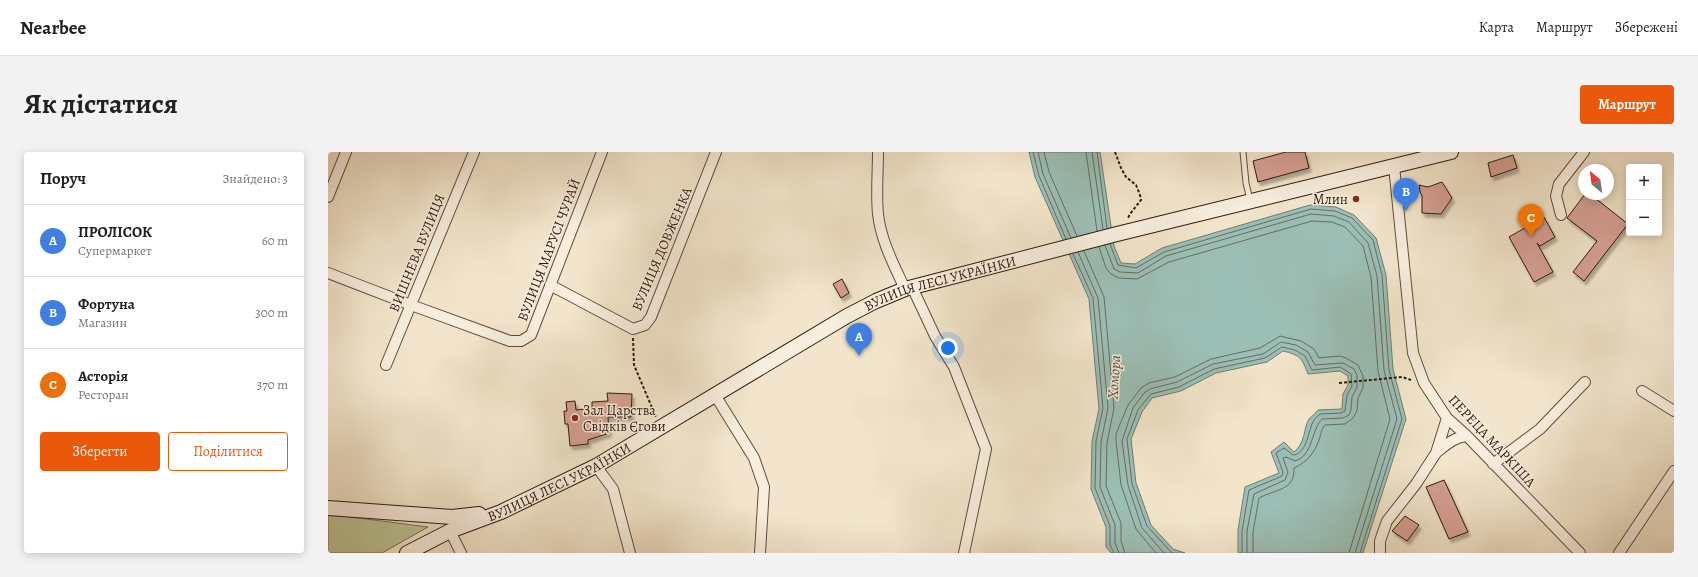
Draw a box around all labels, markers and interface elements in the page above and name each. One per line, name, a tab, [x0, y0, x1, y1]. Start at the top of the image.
text: Nearbee	[20, 15, 86, 41]
text: Карта	[1479, 18, 1514, 37]
text: Маршрут	[1536, 18, 1593, 37]
text: Збережені	[1615, 18, 1678, 37]
text: Як дістатися	[24, 85, 178, 123]
button: Маршрут	[1580, 85, 1674, 124]
north arrow	[1578, 164, 1614, 200]
map controls	[1626, 164, 1662, 236]
button: +	[1626, 164, 1662, 200]
text: Поруч	[40, 167, 86, 190]
text: Знайдено: 3	[223, 170, 288, 187]
street label: ВУЛИЦЯ МАРУСІ ЧУРАЙ	[513, 176, 585, 324]
pin: B	[1393, 178, 1419, 211]
street label: ВУЛИЦЯ ДОВЖЕНКА	[627, 184, 697, 314]
place label: Млин	[1313, 190, 1348, 209]
street label: ВИШНЕВА ВУЛИЦЯ	[385, 191, 449, 315]
marker: Млин	[1351, 194, 1361, 204]
button: −	[1626, 200, 1662, 236]
pin: C	[1518, 204, 1544, 237]
text: ПРОЛІСОК	[78, 222, 152, 242]
text: A	[49, 232, 57, 249]
text: 60 m	[262, 232, 288, 249]
text: Супермаркет	[78, 242, 152, 259]
street label: ВУЛИЦЯ ЛЕСІ УКРАЇНКИ	[861, 251, 1018, 315]
text: Фортуна	[78, 294, 135, 314]
text: B	[49, 304, 57, 321]
text: 300 m	[255, 304, 288, 321]
text: Магазин	[78, 314, 127, 331]
pin: A	[846, 323, 872, 356]
your location	[938, 338, 958, 358]
water label: Хомора	[1102, 354, 1126, 401]
text: Асторія	[78, 366, 128, 386]
text: C	[49, 376, 57, 393]
text: 370 m	[257, 376, 288, 393]
text: Ресторан	[78, 386, 129, 403]
street label: ПЕРЕЦА МАРКІША	[1444, 391, 1540, 492]
place label: Зал Царства Свідків Єгови	[583, 401, 666, 436]
marker: Зал Царства Свідків Єгови	[570, 413, 580, 423]
button: Зберегти	[40, 432, 160, 471]
button: Поділитися	[168, 432, 288, 471]
street label: ВУЛИЦЯ ЛЕСІ УКРАЇНКИ	[485, 438, 634, 526]

